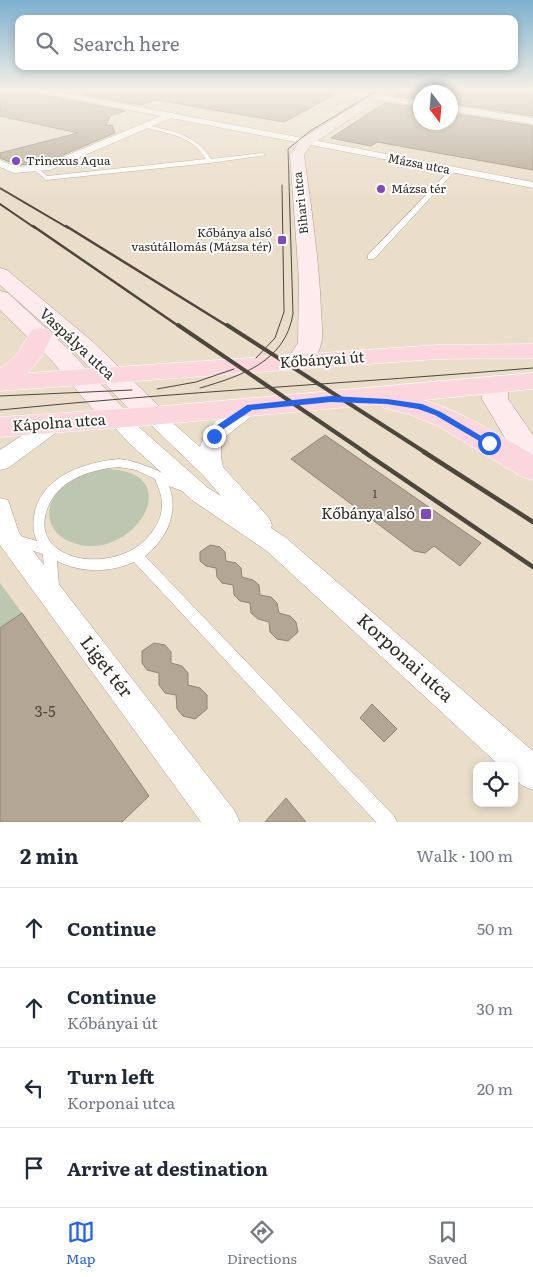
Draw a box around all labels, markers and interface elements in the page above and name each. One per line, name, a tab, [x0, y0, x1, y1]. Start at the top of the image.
search box	[15, 15, 518, 70]
icon: search	[33, 29, 61, 57]
text: Search here	[73, 29, 180, 57]
north arrow	[413, 85, 458, 130]
street label: Mázsa utca	[387, 148, 452, 178]
place label: Trinexus Aqua	[26, 151, 111, 169]
marker: Trinexus Aqua	[10, 155, 22, 167]
street label: Bihari utca	[288, 170, 312, 235]
place label: Mázsa tér	[391, 179, 446, 197]
marker: Mázsa tér	[375, 183, 387, 195]
place label: Kőbánya alsó vasútállomás (Mázsa tér)	[131, 223, 272, 255]
marker: Kőbánya alsó vasútállomás (Mázsa tér)	[276, 234, 288, 246]
street label: Vaspálya utca	[35, 301, 122, 385]
street label: Kőbányai út	[279, 344, 365, 373]
street label: Kápolna utca	[11, 407, 107, 436]
route end	[203, 425, 226, 448]
route start	[478, 432, 501, 455]
house number: 1	[373, 484, 378, 502]
place label: Kőbánya alsó	[321, 501, 415, 524]
marker: Kőbánya alsó	[419, 507, 433, 521]
street label: Korponai utca	[352, 606, 460, 708]
street label: Liget tér	[74, 629, 140, 703]
house number: 3-5	[34, 699, 56, 722]
map controls	[473, 762, 518, 807]
button: locate	[473, 762, 518, 807]
text: 2 min	[20, 839, 79, 870]
text: Walk · 100 m	[417, 843, 513, 867]
icon: ahead	[20, 914, 48, 942]
text: Continue	[67, 914, 156, 942]
text: 50 m	[477, 916, 513, 940]
text: Continue	[67, 982, 156, 1010]
icon: ahead	[20, 994, 48, 1022]
text: 30 m	[476, 996, 513, 1020]
text: Kőbányai út	[67, 1010, 158, 1034]
text: Turn left	[67, 1062, 154, 1090]
icon: left	[20, 1074, 48, 1102]
text: 20 m	[477, 1076, 513, 1100]
text: Korponai utca	[67, 1090, 175, 1114]
icon: arrive	[20, 1154, 48, 1182]
text: Arrive at destination	[67, 1154, 268, 1182]
tab: Map	[66, 1218, 96, 1268]
tab: Directions	[227, 1218, 297, 1268]
tab: Saved	[428, 1218, 467, 1268]

